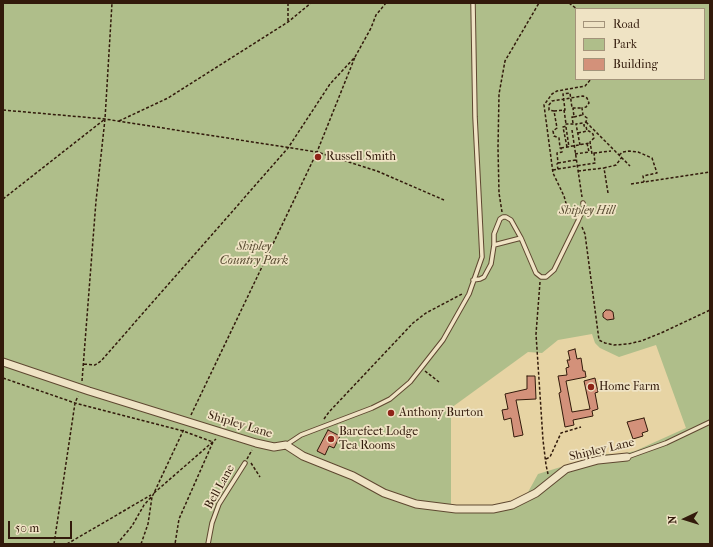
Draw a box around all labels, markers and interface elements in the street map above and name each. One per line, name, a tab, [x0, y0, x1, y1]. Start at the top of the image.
legend	[575, 8, 705, 80]
text: Road	[613, 17, 640, 31]
text: Park	[613, 37, 637, 51]
text: Building	[613, 57, 658, 71]
place label: Russell Smith	[326, 150, 396, 164]
marker: Russell Smith	[313, 152, 323, 162]
park label: Shipley Hill	[559, 204, 615, 218]
park label: Shipley Country Park	[220, 240, 288, 268]
place label: Home Farm	[599, 380, 660, 394]
marker: Home Farm	[586, 382, 596, 392]
place label: Anthony Burton	[399, 406, 483, 420]
street label: Shipley Lane	[206, 408, 274, 442]
marker: Anthony Burton	[386, 408, 396, 418]
place label: Barefeet Lodge Tea Rooms	[339, 425, 418, 453]
marker: Barefeet Lodge Tea Rooms	[326, 434, 336, 444]
street label: Shipley Lane	[568, 436, 636, 464]
street label: Bell Lane	[202, 462, 238, 512]
north arrow	[665, 499, 705, 539]
scale bar	[10, 513, 74, 539]
text: N	[666, 515, 679, 525]
text: 50 m	[15, 521, 39, 535]

